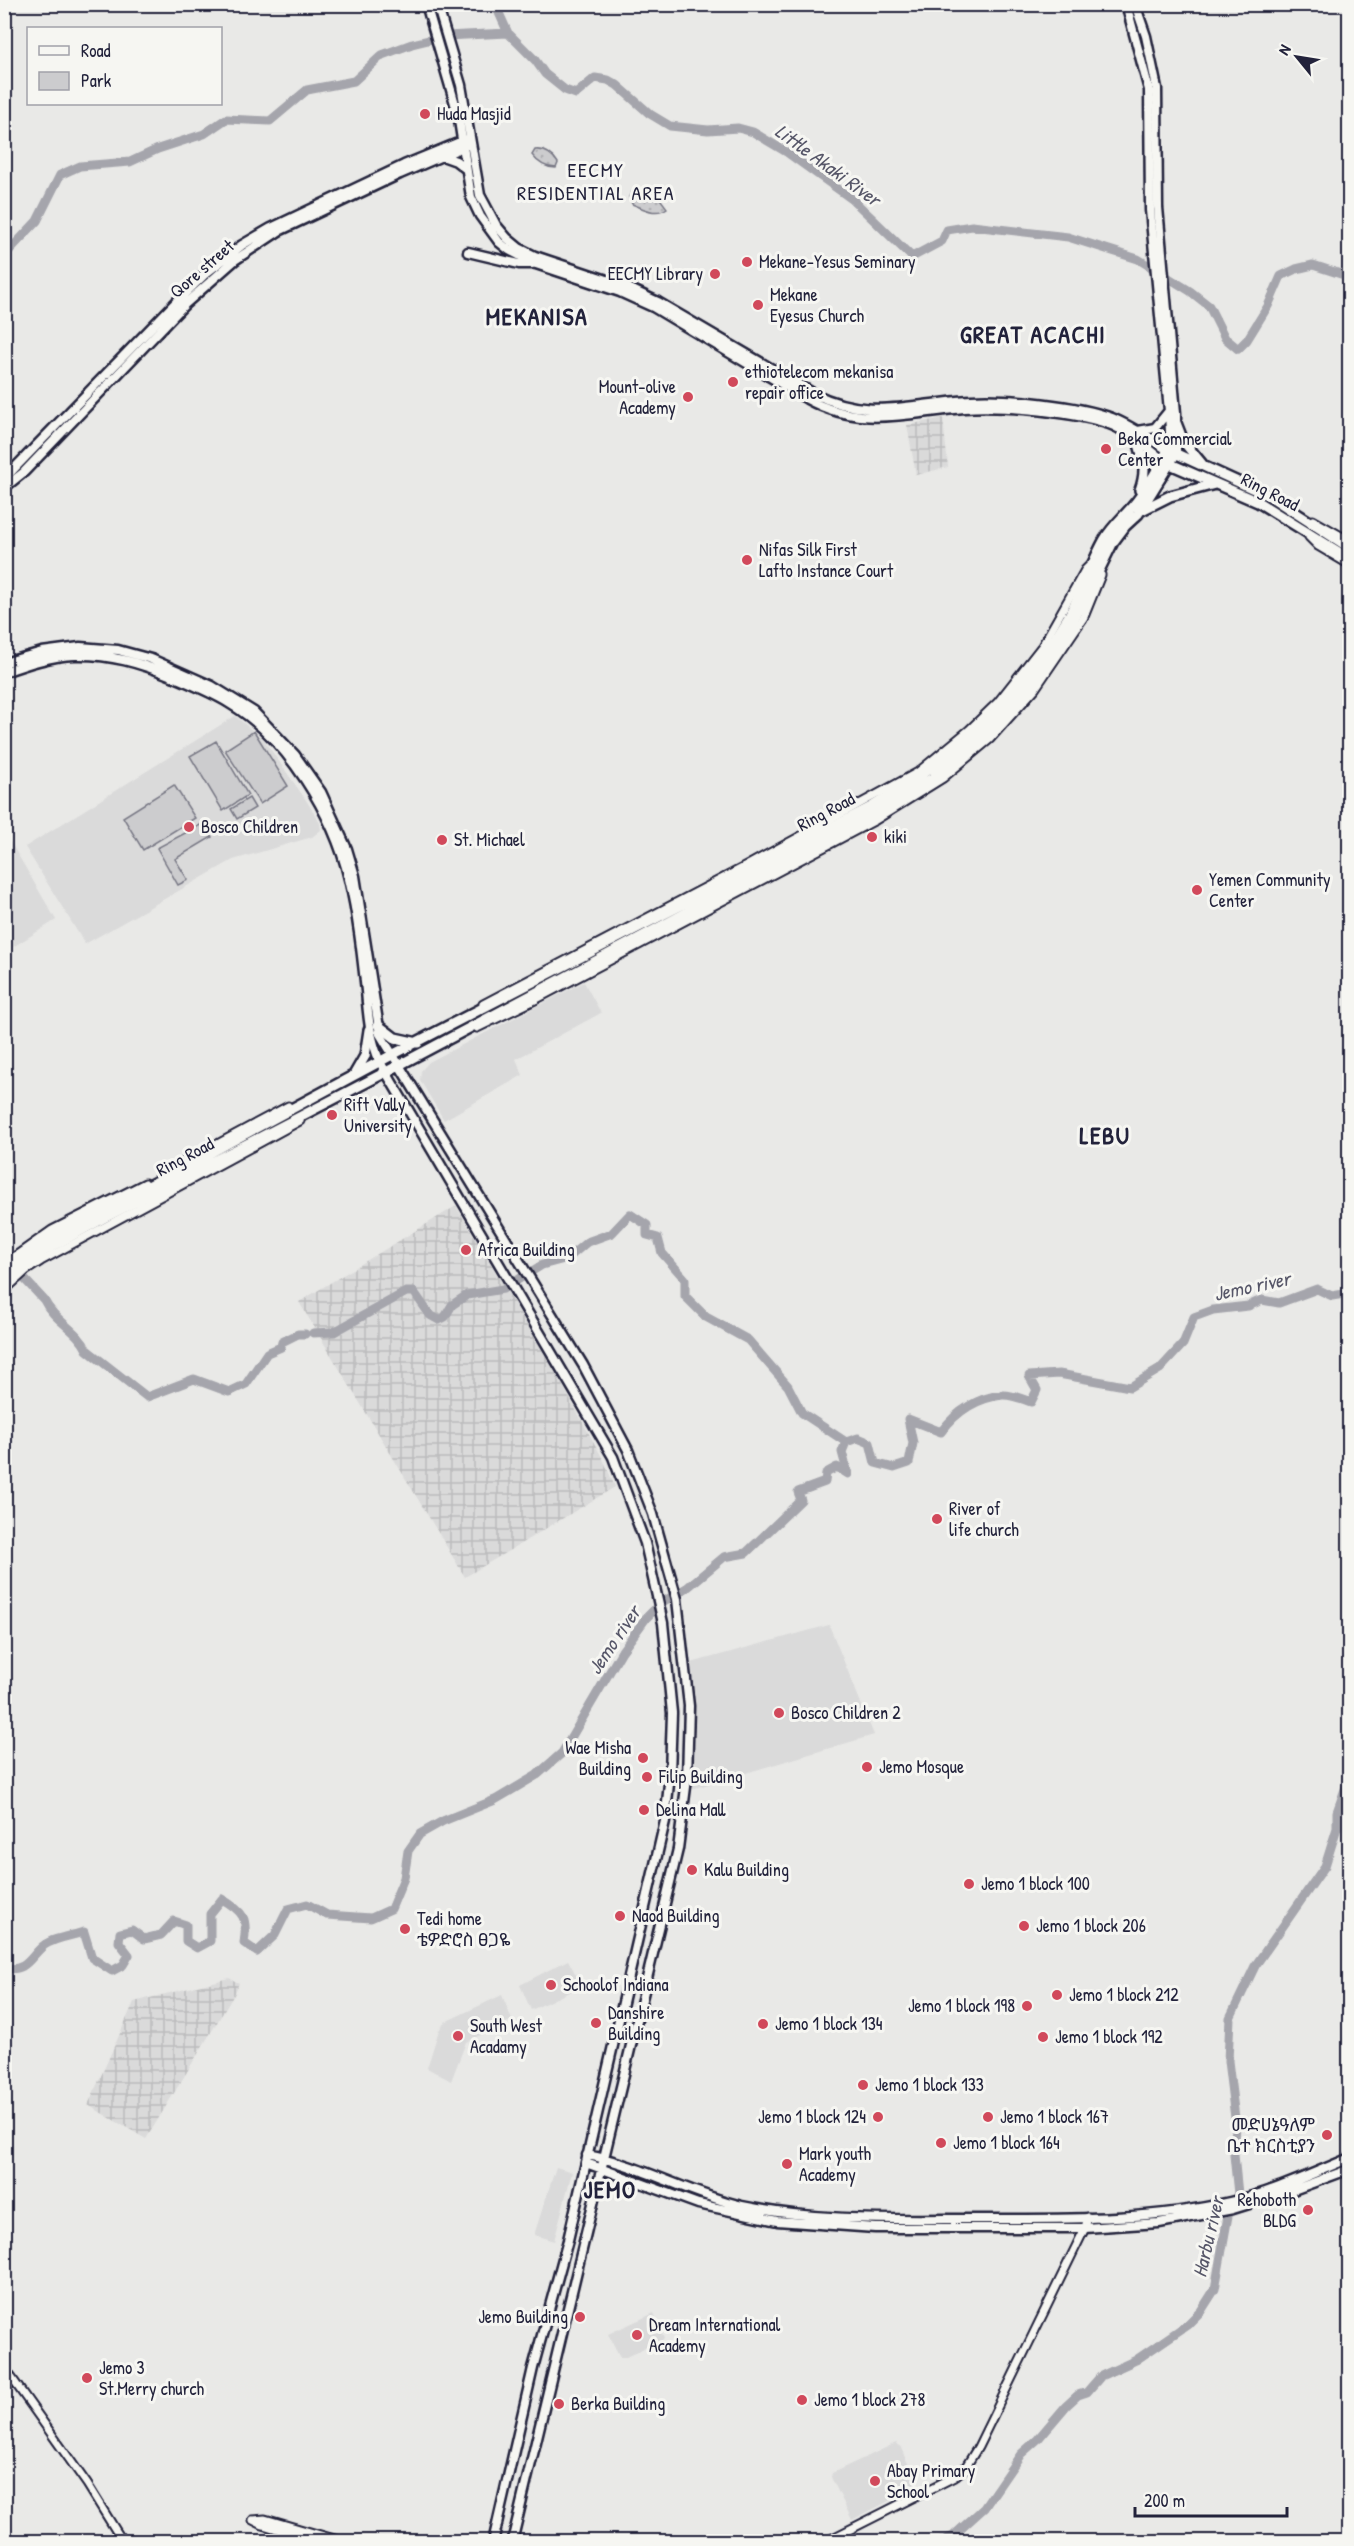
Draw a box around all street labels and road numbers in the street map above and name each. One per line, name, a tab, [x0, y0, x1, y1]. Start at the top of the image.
street label: Qore street	[164, 233, 240, 304]
street label: Ring Road	[1237, 466, 1304, 517]
street label: Ring Road	[793, 786, 859, 837]
street label: Ring Road	[152, 1131, 218, 1182]

